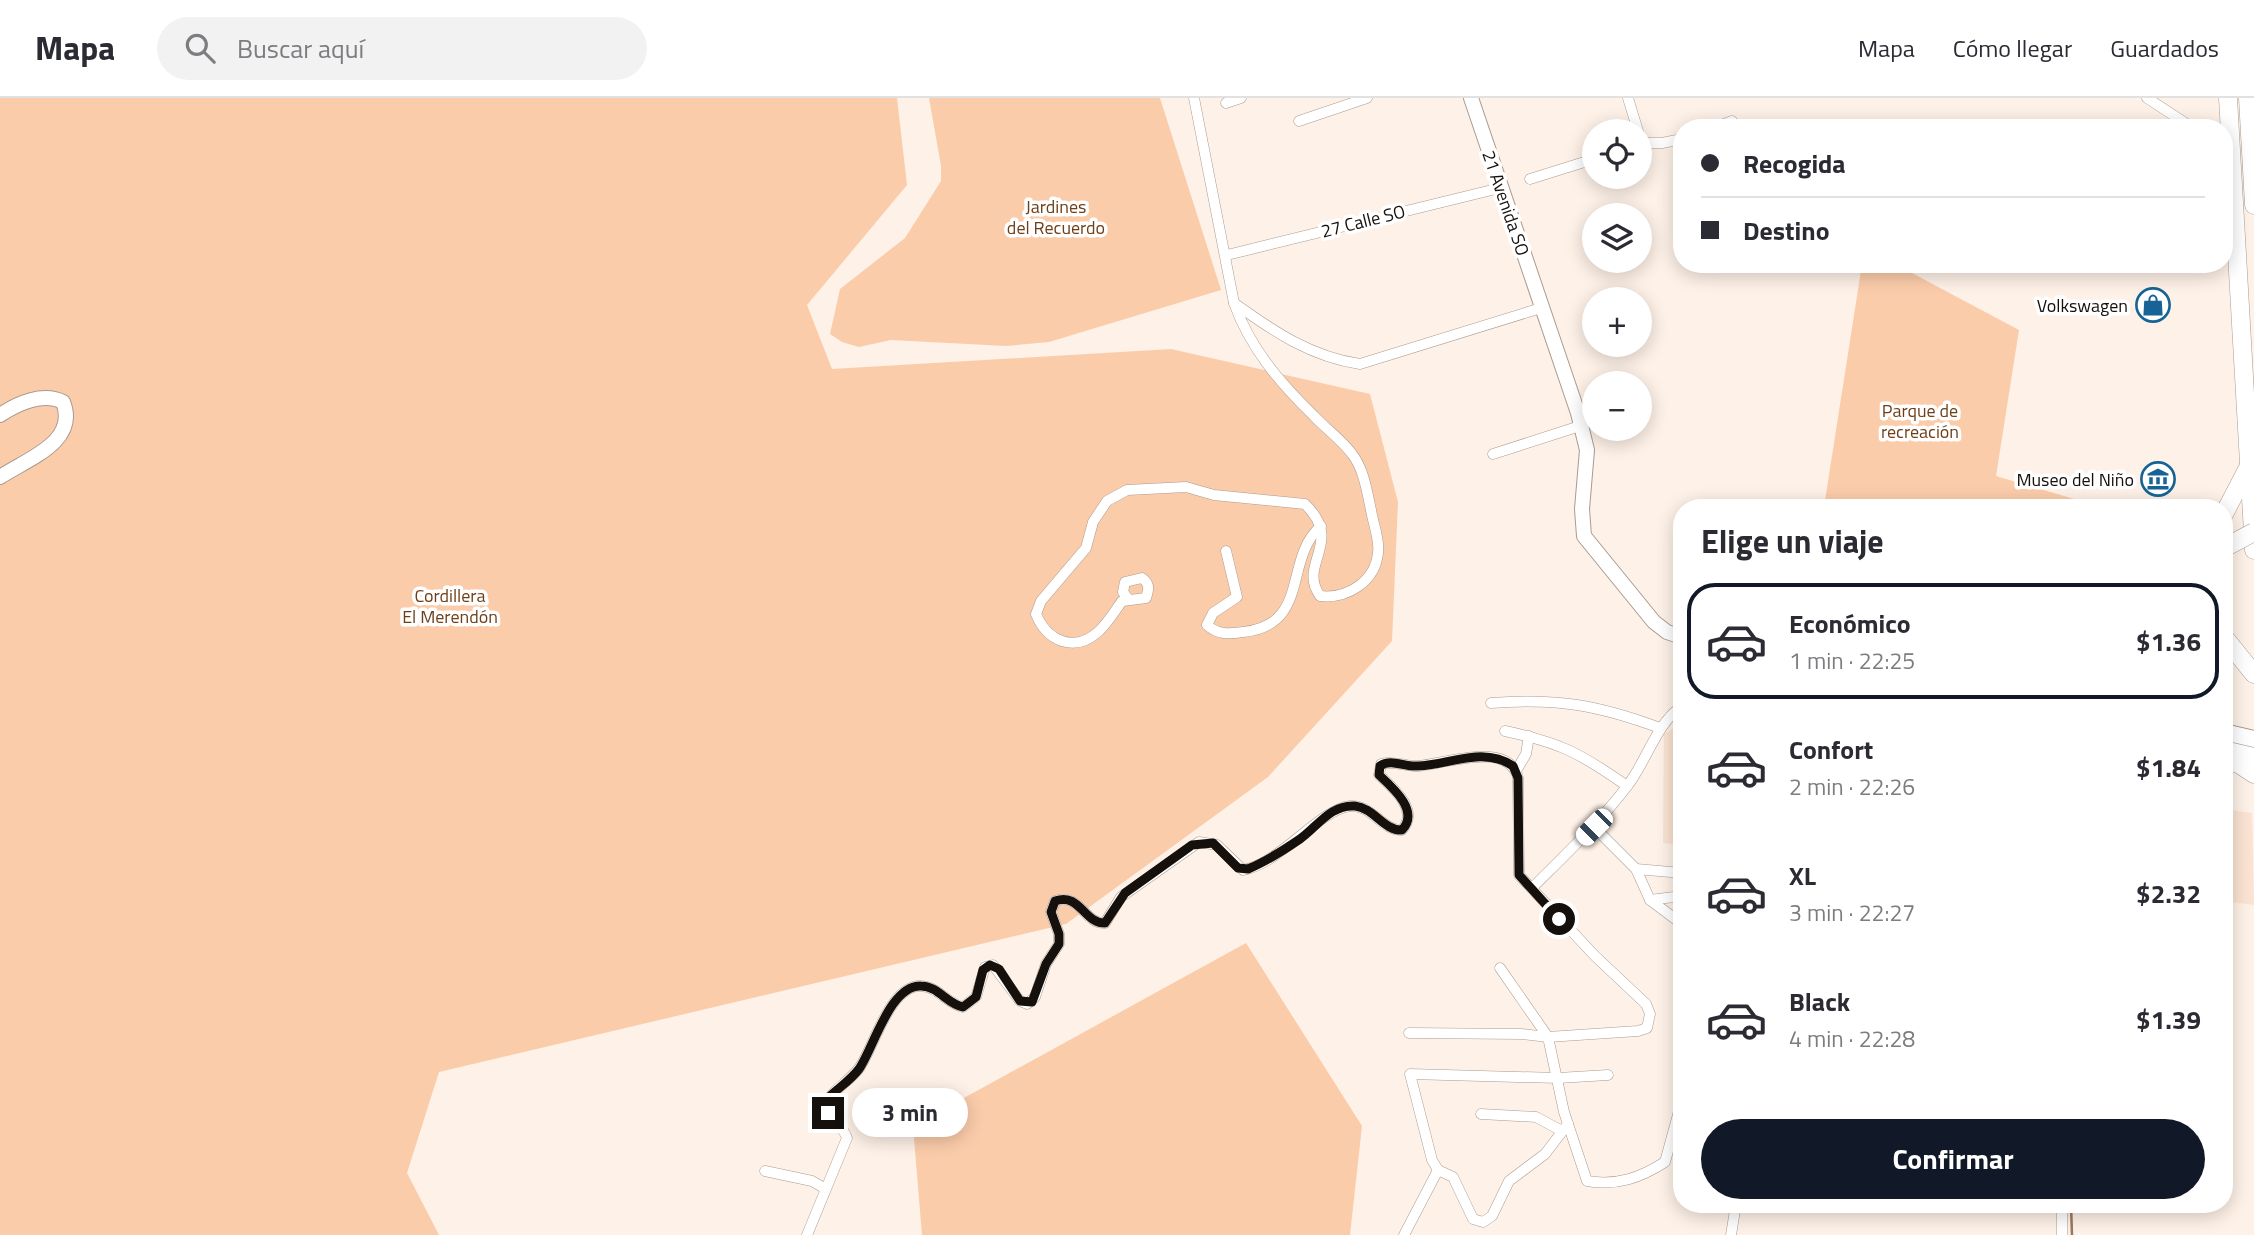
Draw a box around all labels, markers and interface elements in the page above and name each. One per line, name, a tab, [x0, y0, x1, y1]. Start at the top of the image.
search box	[157, 17, 647, 80]
text: Mapa	[35, 23, 115, 73]
icon: search	[181, 29, 219, 67]
text: Buscar aquí	[237, 29, 364, 68]
text: Mapa	[1858, 30, 1915, 66]
text: Cómo llegar	[1953, 30, 2072, 66]
text: Guardados	[2110, 30, 2219, 66]
map controls	[1582, 119, 1652, 441]
button: locate	[1582, 119, 1652, 189]
text: Recogida	[1743, 144, 1846, 183]
street label: 21 Avenida SO	[1475, 147, 1537, 259]
park label: Jardines del Recuerdo	[1007, 193, 1105, 241]
street label: 27 Calle SO	[1318, 198, 1408, 244]
button: layers	[1582, 203, 1652, 273]
text: Destino	[1743, 211, 1830, 250]
shop icon: Volkswagen	[2134, 286, 2172, 324]
button: +	[1582, 287, 1652, 357]
place label: Volkswagen	[2037, 292, 2128, 319]
button: −	[1582, 371, 1652, 441]
park label: Parque de recreación	[1881, 397, 1959, 445]
museum icon: Museo del Niño	[2139, 460, 2177, 498]
place label: Museo del Niño	[2016, 466, 2134, 493]
text: Elige un viaje	[1701, 517, 1884, 565]
park label: Cordillera El Merendón	[402, 582, 498, 630]
text: Económico	[1789, 604, 1911, 643]
icon: car	[1705, 610, 1768, 673]
text: $1.36	[2136, 622, 2201, 661]
text: 1 min · 22:25	[1789, 643, 1915, 678]
text: Confort	[1789, 730, 1873, 769]
icon: car	[1705, 736, 1768, 799]
text: $1.84	[2136, 748, 2201, 787]
text: 2 min · 22:26	[1789, 769, 1915, 804]
car	[1572, 805, 1617, 849]
text: XL	[1789, 856, 1816, 895]
icon: car	[1705, 862, 1768, 925]
text: $2.32	[2136, 874, 2201, 913]
text: 3 min · 22:27	[1789, 895, 1915, 930]
route start	[1543, 903, 1575, 935]
text: Black	[1789, 982, 1850, 1021]
icon: car	[1705, 988, 1768, 1051]
text: $1.39	[2136, 1000, 2201, 1039]
text: 4 min · 22:28	[1789, 1021, 1915, 1056]
callout: 3 min	[852, 1088, 968, 1138]
text: 3 min	[882, 1095, 938, 1130]
route end	[812, 1097, 844, 1129]
button: Confirmar	[1701, 1119, 2205, 1199]

